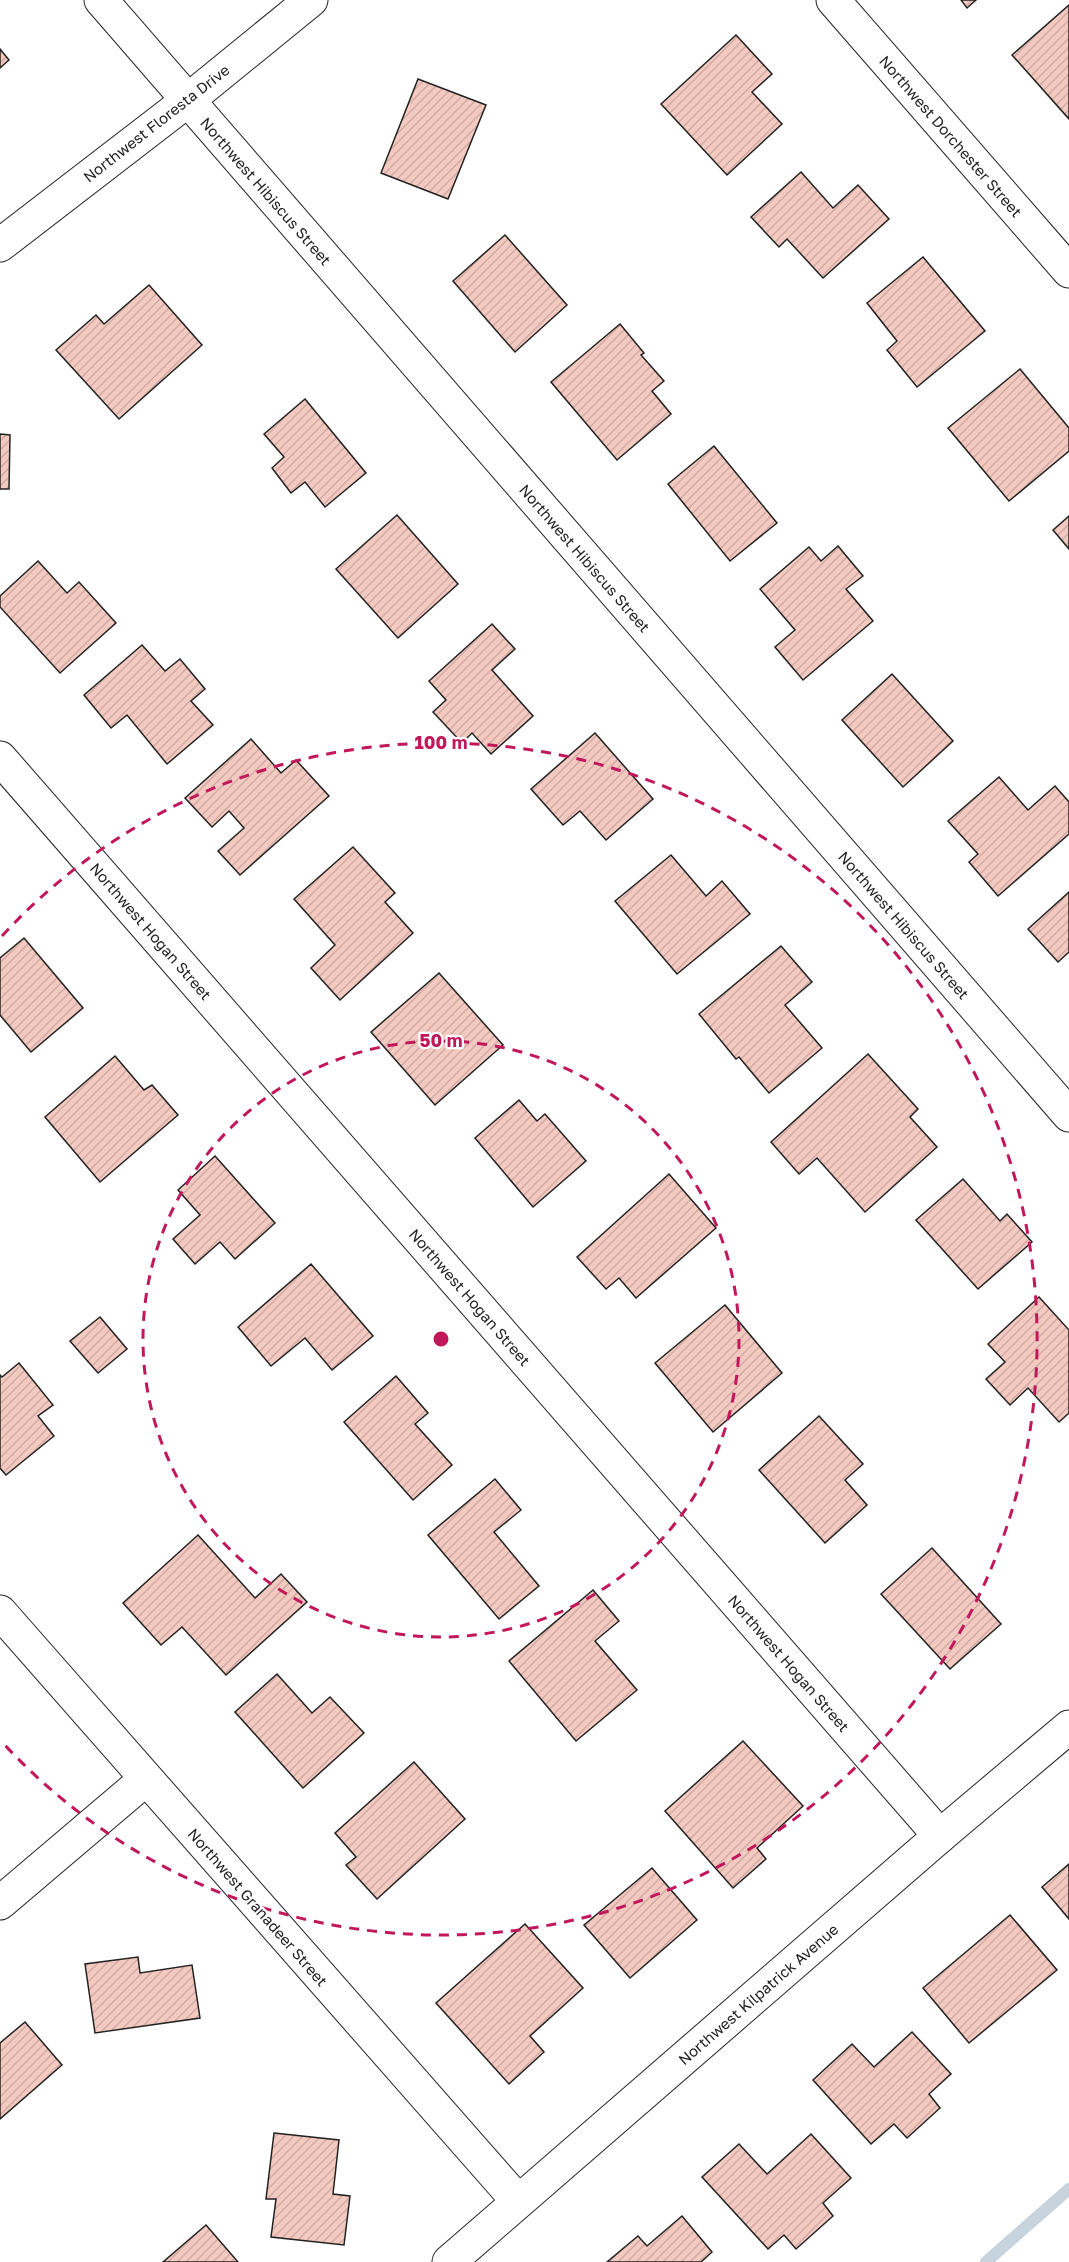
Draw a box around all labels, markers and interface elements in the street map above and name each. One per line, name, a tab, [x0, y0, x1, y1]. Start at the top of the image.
street label: Northwest Dorchester Street	[876, 52, 1026, 220]
street label: Northwest Floresta Drive	[79, 60, 233, 186]
street label: Northwest Hibiscus Street	[197, 113, 335, 269]
street label: Northwest Hibiscus Street	[516, 480, 654, 636]
text: 100 m	[415, 731, 467, 753]
street label: Northwest Hibiscus Street	[835, 847, 973, 1003]
street label: Northwest Hogan Street	[87, 859, 215, 1003]
text: 50 m	[420, 1029, 462, 1051]
street label: Northwest Hogan Street	[406, 1225, 534, 1369]
centre of rings	[431, 1329, 451, 1349]
street label: Northwest Hogan Street	[725, 1591, 853, 1735]
street label: Northwest Granadeer Street	[185, 1824, 331, 1990]
street label: Northwest Kilpatrick Avenue	[674, 1919, 842, 2068]

